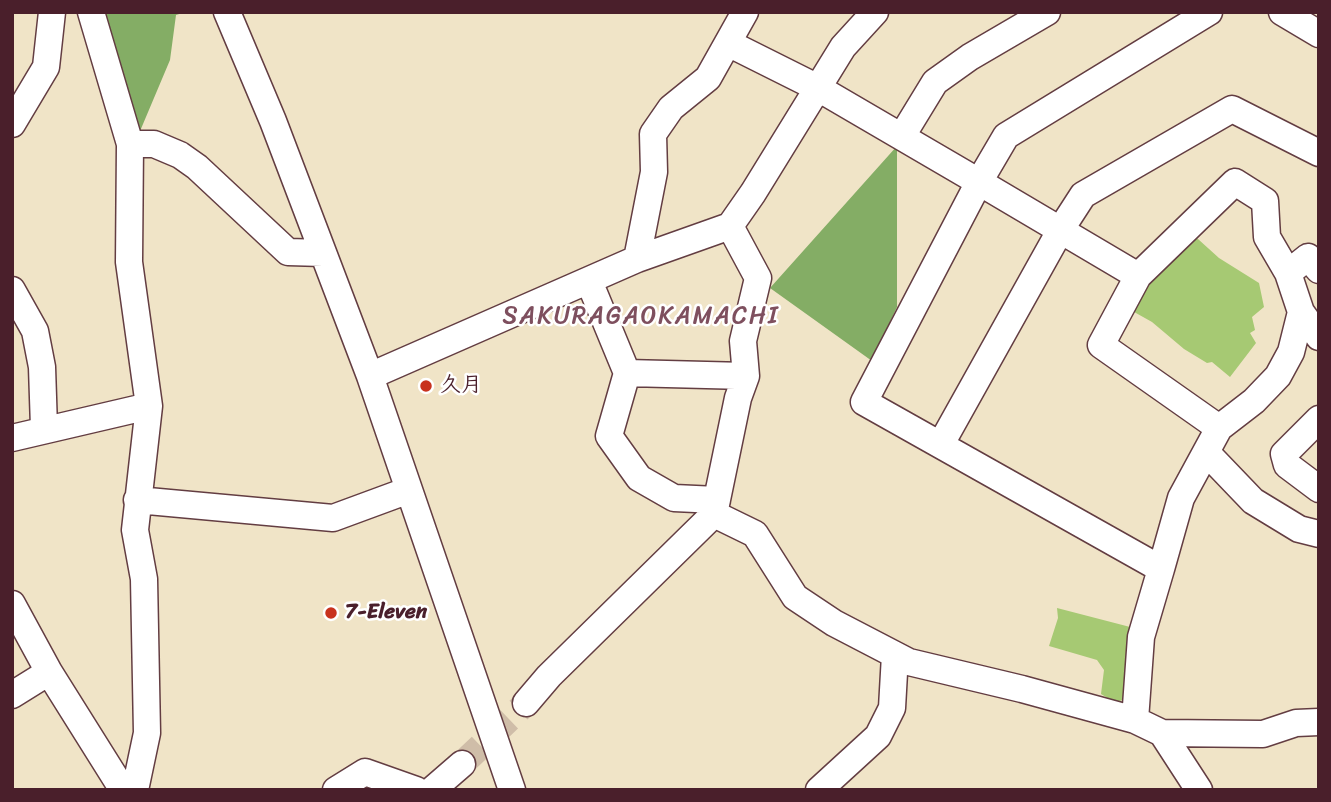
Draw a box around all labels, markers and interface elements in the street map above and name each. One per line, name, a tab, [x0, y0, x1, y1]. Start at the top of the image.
district label: SAKURAGAOKAMACHI	[506, 303, 776, 331]
place label: 久月	[440, 373, 482, 399]
marker: 久月	[418, 378, 434, 394]
place label: 7-Eleven	[345, 600, 427, 626]
marker: 7-Eleven	[323, 605, 339, 621]

